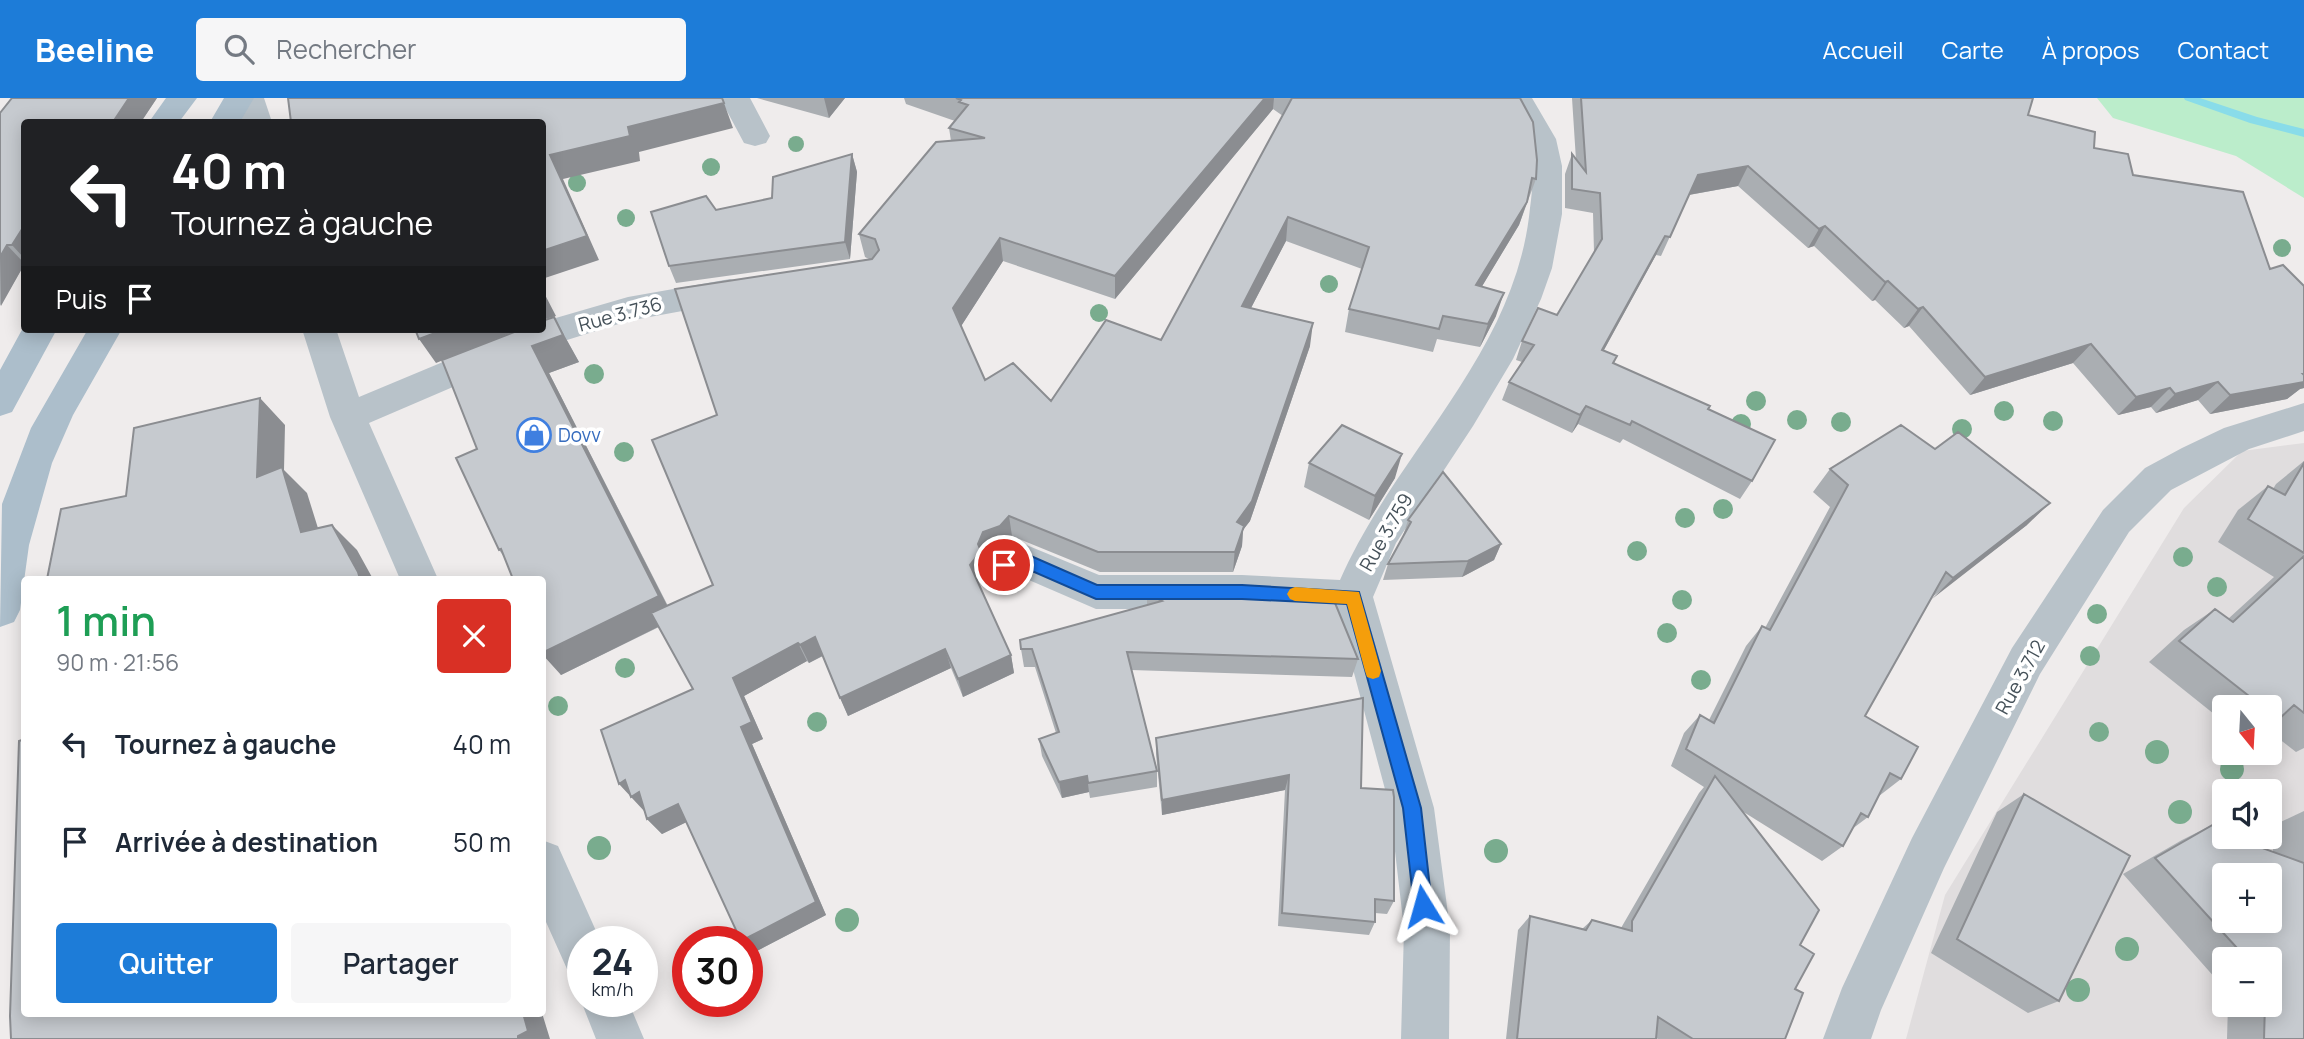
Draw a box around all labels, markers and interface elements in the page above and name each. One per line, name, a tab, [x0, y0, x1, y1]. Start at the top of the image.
search box	[196, 18, 686, 81]
text: Beeline	[35, 27, 154, 72]
icon: search	[220, 30, 258, 68]
text: Rechercher	[276, 31, 416, 67]
text: Accueil	[1823, 33, 1903, 66]
text: Carte	[1941, 33, 2004, 66]
text: À propos	[2042, 33, 2140, 66]
text: Contact	[2178, 33, 2269, 66]
text: 40 m	[171, 137, 287, 204]
icon: left	[56, 147, 147, 238]
text: Tournez à gauche	[171, 201, 433, 245]
icon: arrive	[121, 280, 159, 318]
text: Puis	[56, 281, 107, 317]
street label: Rue 3.736	[575, 290, 665, 338]
shop icon: Dovv	[515, 416, 553, 454]
place label: Dovv	[558, 422, 601, 448]
street label: Rue 3.759	[1353, 488, 1419, 576]
pin	[974, 535, 1034, 595]
icon: arrive	[985, 546, 1023, 584]
text: 1 min	[56, 591, 156, 649]
button: close	[437, 599, 511, 673]
street label: Rue 3.712	[1989, 635, 2051, 719]
text: 90 m · 21:56	[56, 646, 179, 678]
north arrow	[2212, 695, 2282, 765]
map controls	[2212, 695, 2282, 1017]
icon: left	[56, 725, 94, 763]
text: Tournez à gauche	[115, 726, 336, 762]
text: 40 m	[453, 726, 511, 762]
button: sound	[2212, 779, 2282, 849]
icon: arrive	[56, 823, 94, 861]
text: Arrivée à destination	[115, 824, 378, 860]
text: 50 m	[453, 824, 511, 860]
button: +	[2212, 863, 2282, 933]
position arrow	[1386, 869, 1460, 943]
button: Quitter	[56, 923, 277, 1003]
button: Partager	[291, 923, 511, 1003]
speed limit sign: 30	[672, 926, 763, 1017]
text: 24	[592, 938, 633, 986]
button: −	[2212, 947, 2282, 1017]
text: km/h	[592, 977, 633, 1001]

